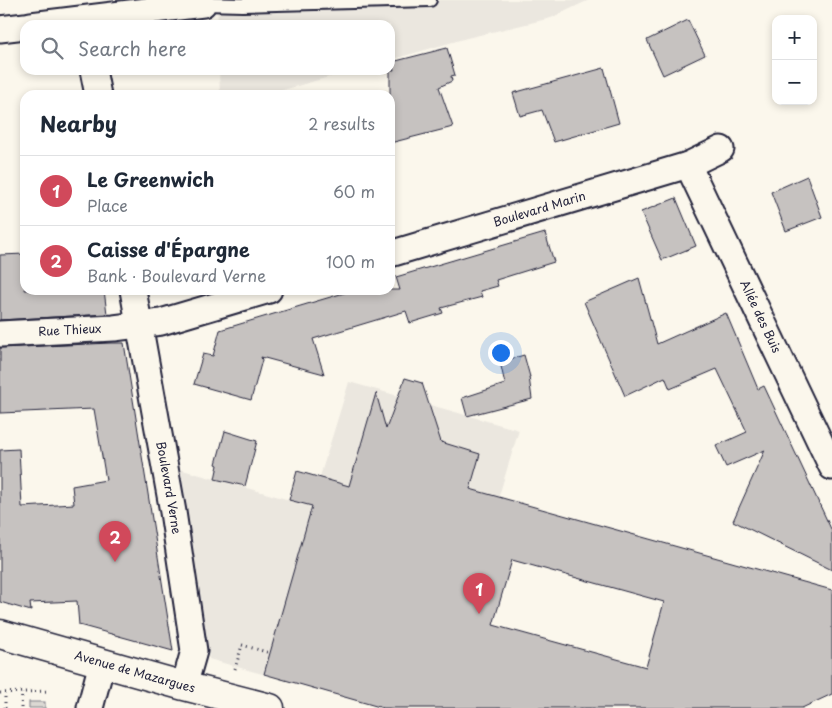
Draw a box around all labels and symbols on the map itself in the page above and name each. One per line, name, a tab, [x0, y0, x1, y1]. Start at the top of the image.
street label: Boulevard Marin	[491, 186, 588, 231]
street label: Allée des Buis	[736, 277, 787, 356]
street label: Rue Thieux	[38, 319, 102, 340]
your location	[488, 340, 514, 366]
street label: Boulevard Verne	[152, 440, 186, 536]
pin: 2	[99, 521, 131, 562]
pin: 1	[463, 573, 495, 614]
street label: Avenue de Mazargues	[73, 646, 198, 697]

